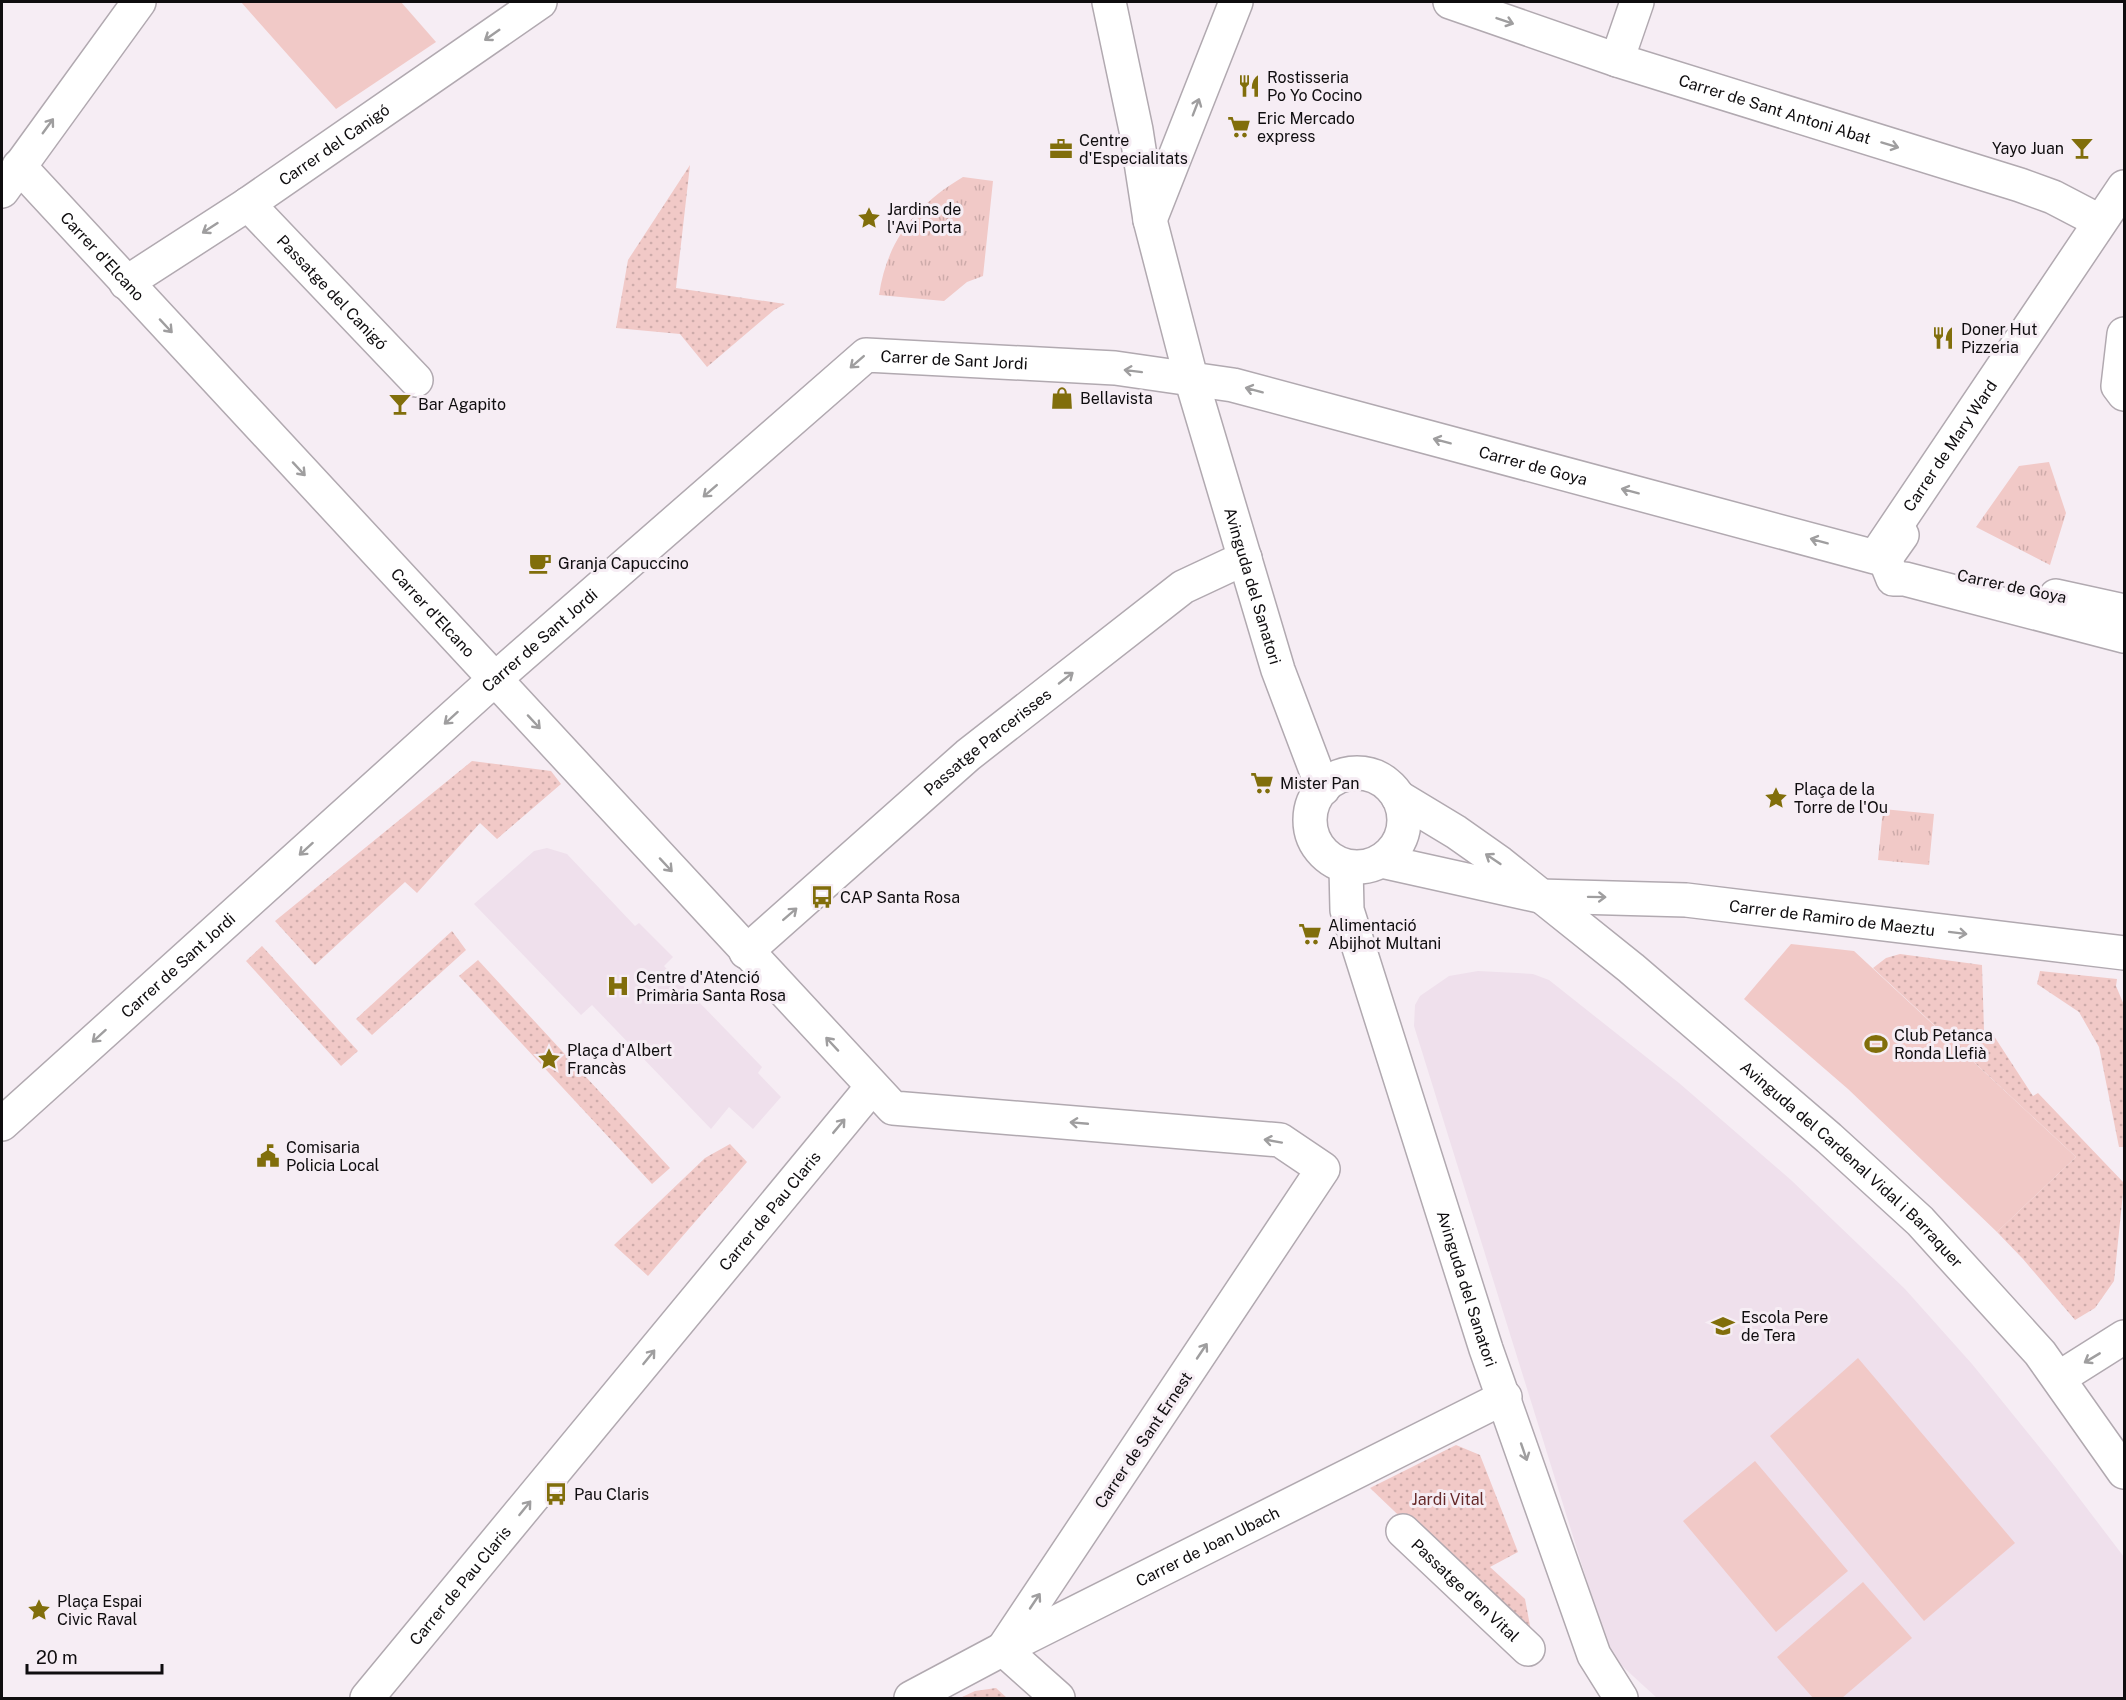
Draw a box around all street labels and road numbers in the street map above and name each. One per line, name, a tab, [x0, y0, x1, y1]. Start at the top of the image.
street label: Carrer de Sant Antoni Abat	[1676, 71, 1873, 148]
street label: Carrer del Canigó	[275, 100, 393, 190]
street label: Carrer d'Elcano	[56, 208, 148, 305]
street label: Passatge del Canigó	[273, 231, 391, 354]
street label: Carrer de Sant Jordi	[880, 347, 1028, 373]
street label: Carrer de Mary Ward	[1899, 377, 2001, 515]
street label: Carrer de Goya	[1477, 442, 1589, 490]
street label: Avinguda del Sanatori	[1220, 505, 1285, 667]
street label: Carrer d'Elcano	[387, 564, 479, 661]
street label: Carrer de Goya	[1955, 566, 2068, 607]
street label: Carrer de Sant Jordi	[478, 585, 601, 696]
street label: Passatge Parcerisses	[920, 685, 1055, 800]
street label: Carrer de Ramiro de Maeztu	[1728, 896, 1936, 940]
street label: Carrer de Sant Jordi	[117, 909, 239, 1022]
street label: Avinguda del Cardenal Vidal i Barraquer	[1736, 1057, 1967, 1272]
street label: Carrer de Pau Claris	[715, 1148, 825, 1275]
street label: Avinguda del Sanatori	[1433, 1208, 1500, 1369]
street label: Carrer de Sant Ernest	[1091, 1368, 1196, 1512]
street label: Carrer de Joan Ubach	[1133, 1503, 1283, 1591]
street label: Carrer de Pau Claris	[406, 1522, 515, 1649]
street label: Passatge d'en Vital	[1407, 1535, 1523, 1646]

